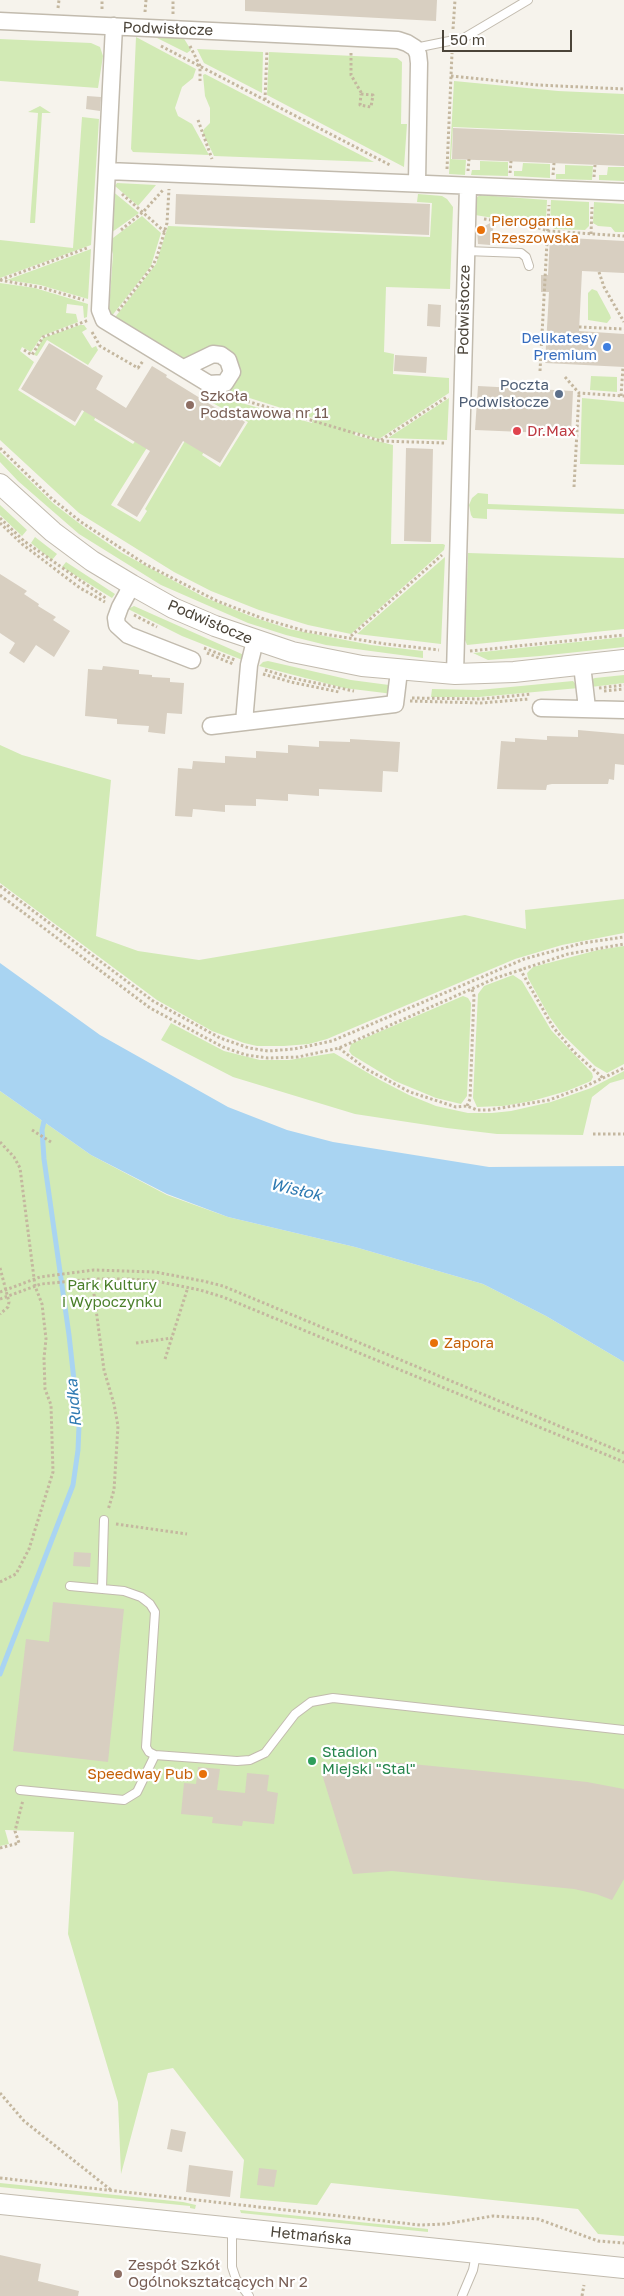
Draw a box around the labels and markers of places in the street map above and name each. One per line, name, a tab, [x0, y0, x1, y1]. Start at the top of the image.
place label: Pierogarnia Rzeszowska	[491, 212, 579, 247]
marker: Pierogarnia Rzeszowska	[475, 224, 487, 236]
place label: Delikatesy Premium	[521, 329, 597, 364]
marker: Delikatesy Premium	[601, 341, 613, 353]
place label: Poczta Podwisłocze	[459, 376, 549, 411]
place label: Szkoła Podstawowa nr 11	[200, 387, 328, 422]
marker: Poczta Podwisłocze	[553, 388, 565, 400]
marker: Szkoła Podstawowa nr 11	[184, 399, 196, 411]
place label: Dr.Max	[527, 422, 576, 440]
marker: Dr.Max	[511, 425, 523, 437]
place label: Zapora	[444, 1334, 494, 1352]
marker: Zapora	[428, 1337, 440, 1349]
place label: Stadion Miejski "Stal"	[322, 1743, 416, 1778]
marker: Stadion Miejski "Stal"	[306, 1755, 318, 1767]
place label: Speedway Pub	[87, 1765, 193, 1783]
marker: Speedway Pub	[197, 1768, 209, 1780]
place label: Zespół Szkół Ogólnokształcących Nr 2	[128, 2256, 308, 2291]
marker: Zespół Szkół Ogólnokształcących Nr 2	[112, 2268, 124, 2280]

